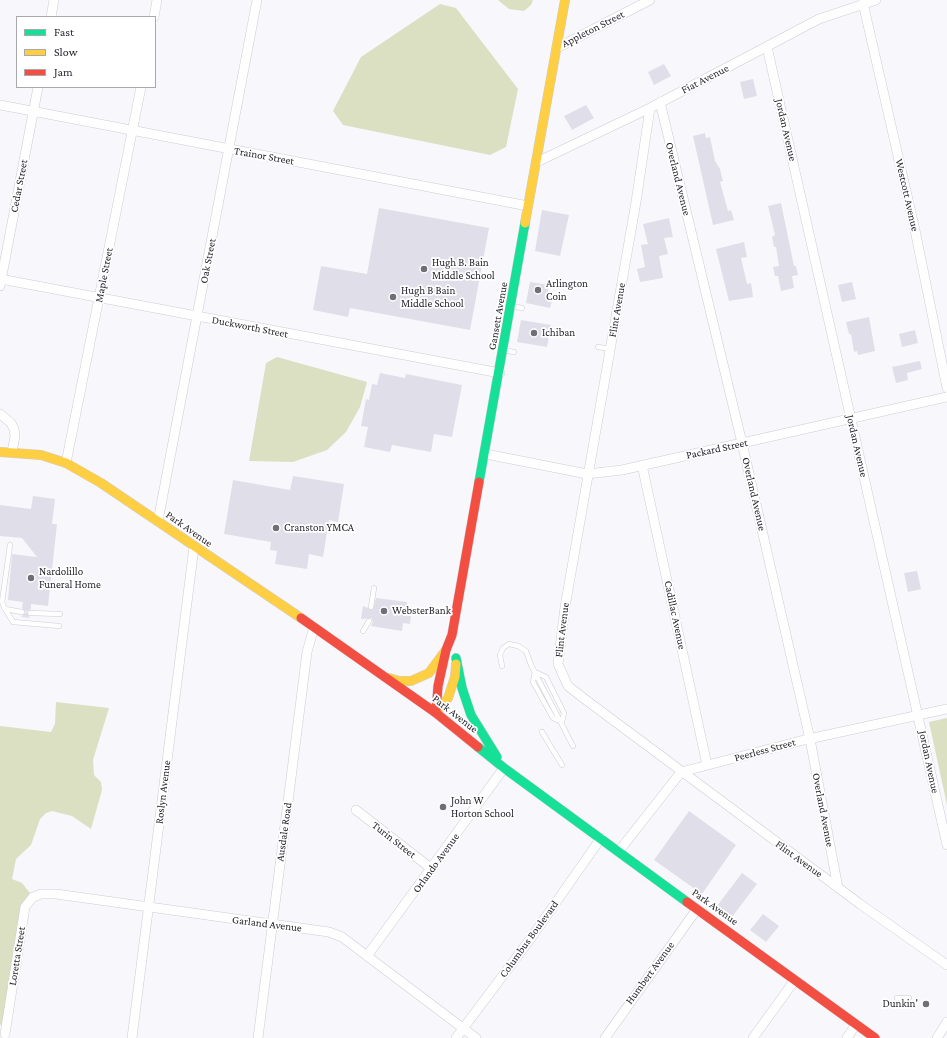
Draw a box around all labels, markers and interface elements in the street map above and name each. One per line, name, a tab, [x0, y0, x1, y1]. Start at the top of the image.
street label: Appleton Street	[560, 8, 626, 50]
legend	[16, 16, 156, 88]
text: Fast	[54, 25, 74, 39]
text: Slow	[54, 45, 78, 59]
street label: Fiat Avenue	[679, 61, 731, 97]
text: Jam	[54, 65, 73, 79]
street label: Jordan Avenue	[772, 98, 800, 162]
street label: Overland Avenue	[663, 141, 693, 217]
street label: Trainor Street	[233, 144, 295, 168]
street label: Westcott Avenue	[892, 157, 922, 233]
street label: Cedar Street	[7, 158, 31, 214]
street label: Oak Street	[197, 237, 219, 285]
street label: Maple Street	[92, 246, 116, 304]
place label: Hugh B. Bain Middle School	[432, 256, 495, 282]
marker: Hugh B. Bain Middle School	[419, 264, 429, 274]
place label: Arlington Coin	[546, 277, 588, 303]
street label: Gansett Avenue	[486, 281, 510, 351]
street label: Flint Avenue	[606, 282, 628, 338]
place label: Hugh B Bain Middle School	[401, 284, 464, 310]
marker: Arlington Coin	[533, 285, 543, 295]
marker: Hugh B Bain Middle School	[388, 292, 398, 302]
street label: Duckworth Street	[211, 313, 289, 341]
place label: Ichiban	[542, 326, 575, 340]
marker: Ichiban	[529, 328, 539, 338]
street label: Jordan Avenue	[843, 414, 871, 478]
street label: Packard Street	[685, 436, 749, 462]
street label: Overland Avenue	[739, 456, 769, 532]
street label: Park Avenue	[163, 508, 215, 550]
place label: Cranston YMCA	[284, 521, 354, 535]
marker: Cranston YMCA	[271, 523, 281, 533]
place label: Nardolillo Funeral Home	[39, 565, 101, 591]
marker: Nardolillo Funeral Home	[26, 573, 36, 583]
street label: Cadillac Avenue	[661, 579, 689, 651]
street label: Flint Avenue	[552, 602, 572, 658]
place label: WebsterBank	[392, 604, 451, 618]
marker: WebsterBank	[379, 606, 389, 616]
street label: Park Avenue	[430, 692, 480, 736]
street label: Jordan Avenue	[916, 730, 942, 794]
street label: Peerless Street	[733, 735, 797, 765]
street label: Roslyn Avenue	[153, 759, 173, 825]
street label: Overland Avenue	[809, 772, 837, 848]
place label: John W Horton School	[451, 794, 514, 820]
street label: Ausdale Road	[273, 802, 295, 862]
marker: John W Horton School	[438, 802, 448, 812]
street label: Turin Street	[369, 819, 419, 861]
street label: Orlando Avenue	[410, 830, 462, 896]
street label: Flint Avenue	[773, 837, 825, 881]
street label: Park Avenue	[689, 886, 741, 928]
street label: Columbus Boulevard	[497, 898, 561, 980]
street label: Garland Avenue	[231, 913, 303, 935]
street label: Loretta Street	[6, 926, 28, 986]
street label: Humbert Avenue	[623, 939, 677, 1007]
place label: Dunkin'	[882, 997, 918, 1011]
marker: Dunkin'	[921, 999, 931, 1009]

